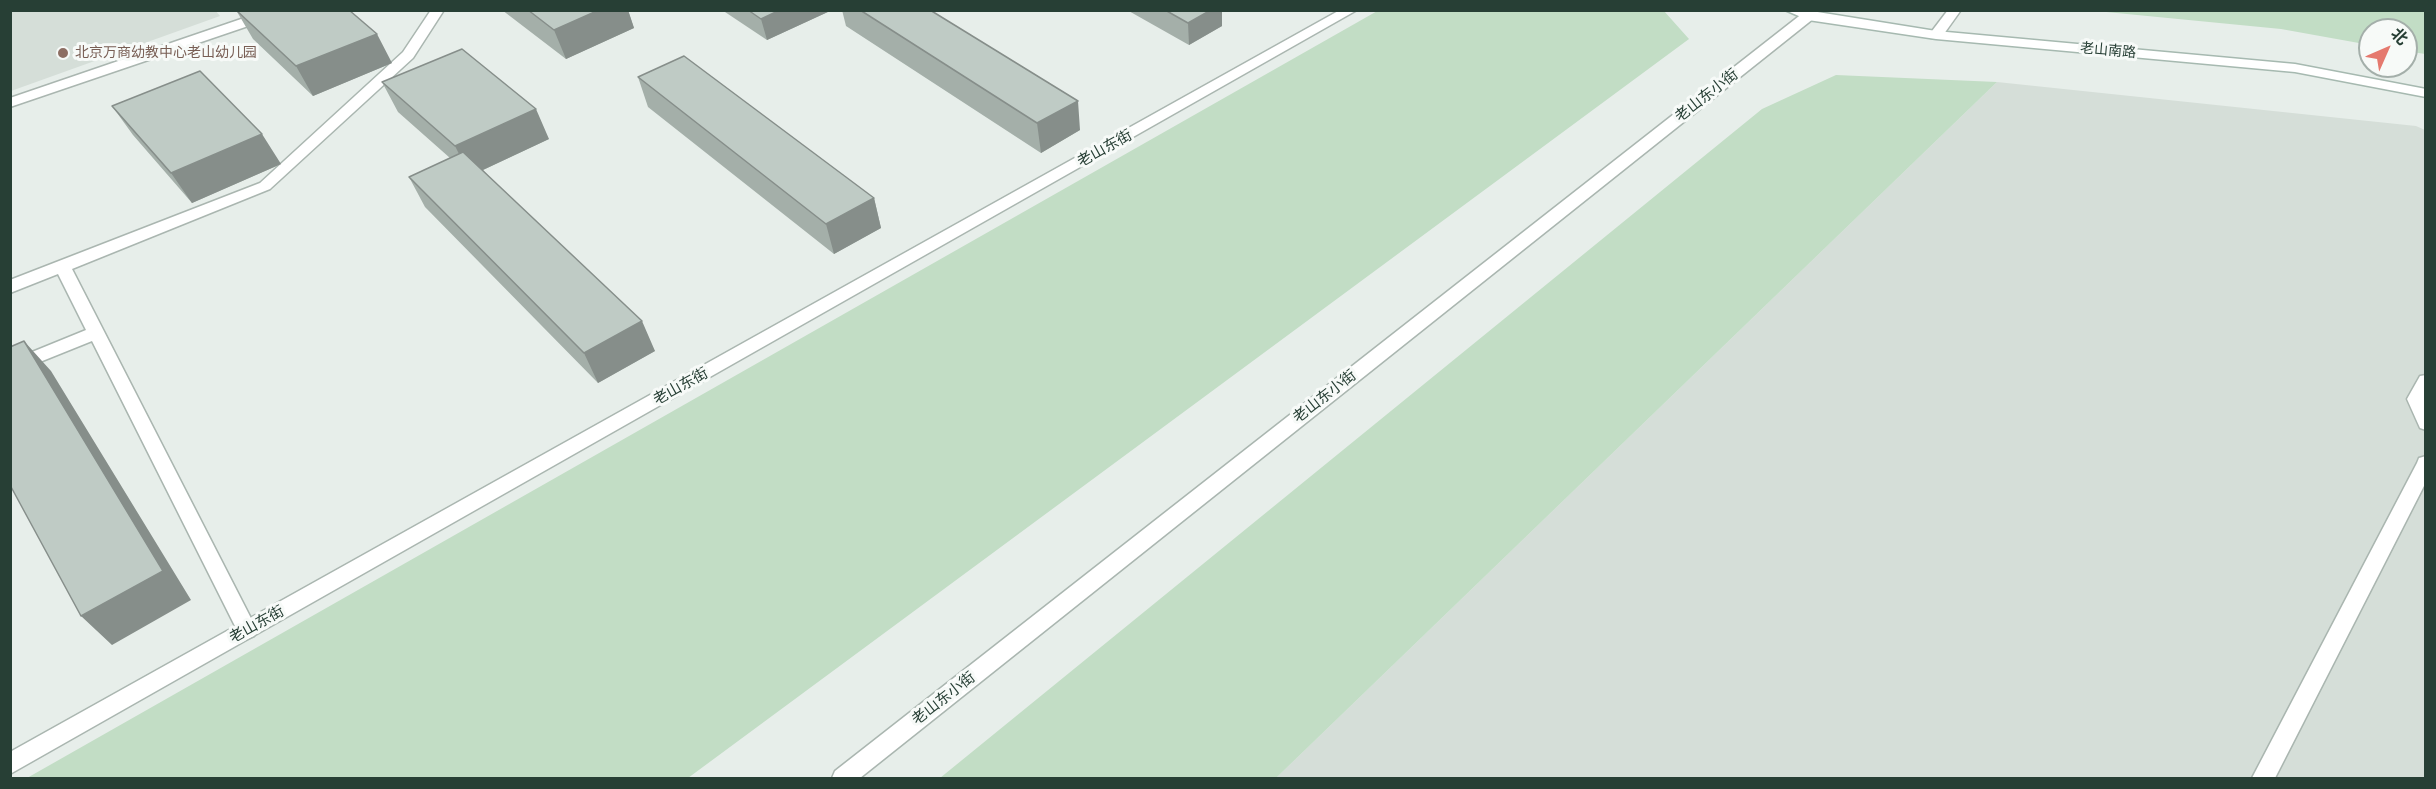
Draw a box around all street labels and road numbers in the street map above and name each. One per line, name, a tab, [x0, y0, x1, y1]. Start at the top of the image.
street label: 老山南路	[2079, 40, 2137, 62]
street label: 老山东小街	[1672, 66, 1742, 126]
street label: 老山东街	[1074, 127, 1136, 171]
street label: 老山东街	[650, 365, 712, 409]
street label: 老山东小街	[1290, 367, 1360, 427]
street label: 老山东街	[226, 603, 288, 647]
street label: 老山东小街	[909, 669, 979, 729]

